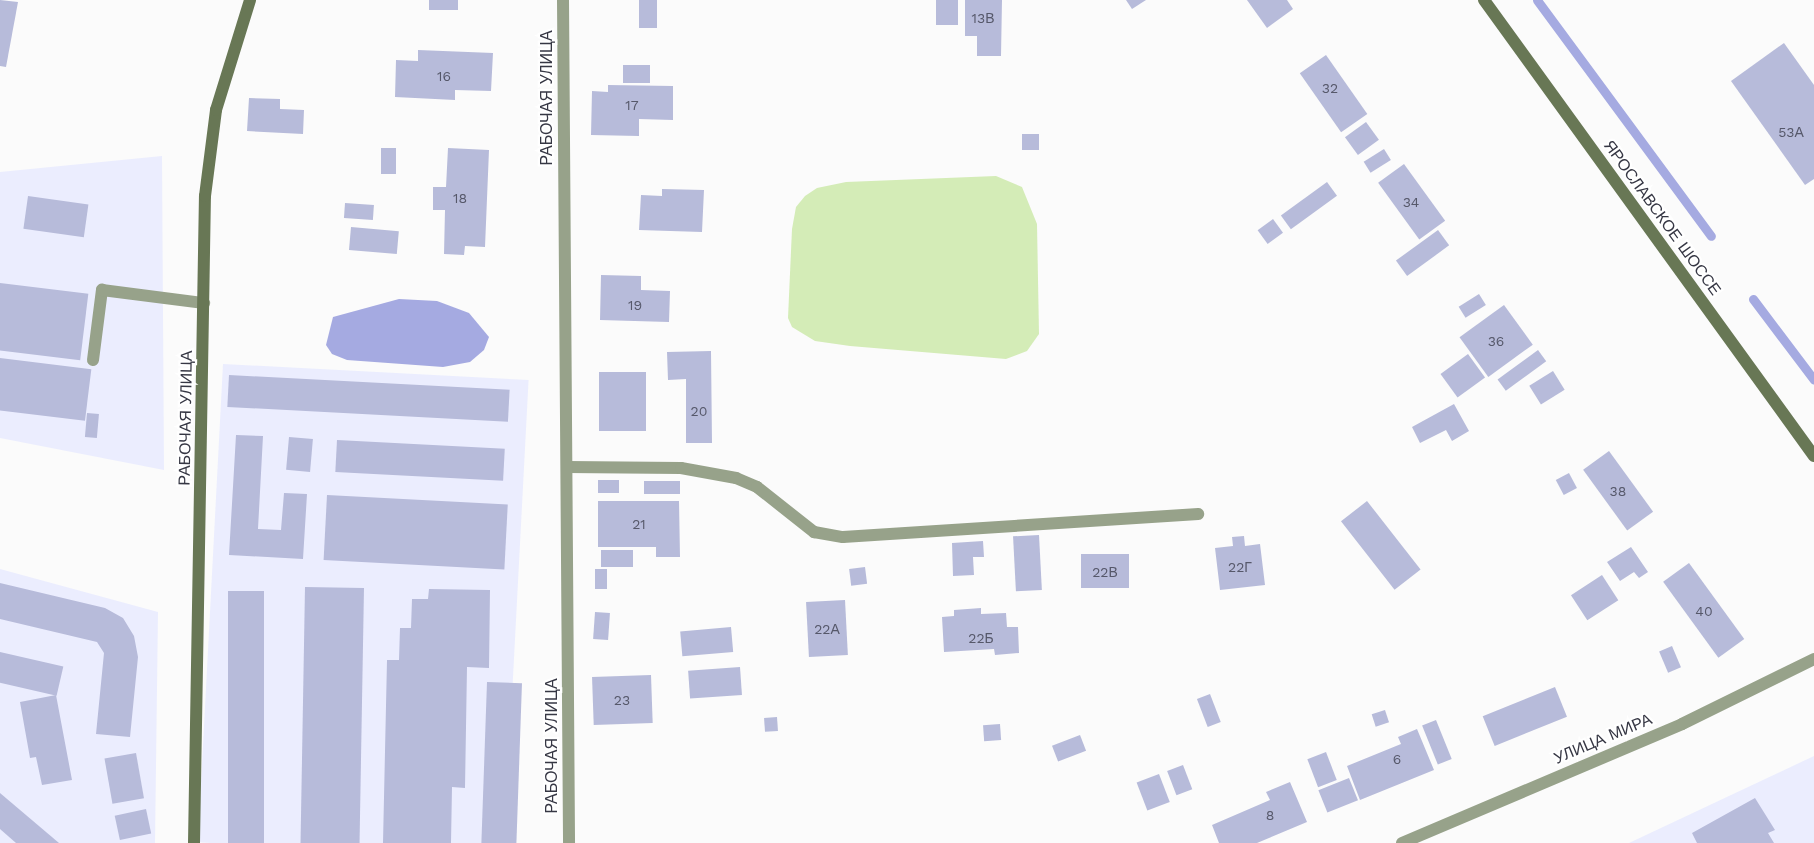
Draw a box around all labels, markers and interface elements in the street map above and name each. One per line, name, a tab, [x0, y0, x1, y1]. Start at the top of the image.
house number: 13В	[972, 10, 994, 26]
street label: РАБОЧАЯ УЛИЦА	[537, 30, 557, 166]
house number: 16	[437, 68, 451, 84]
house number: 32	[1322, 80, 1338, 96]
house number: 17	[625, 97, 639, 113]
house number: 53А	[1778, 124, 1804, 140]
street label: ЯРОСЛАВСКОЕ ШОССЕ	[1599, 137, 1725, 299]
house number: 18	[453, 190, 467, 206]
house number: 34	[1403, 194, 1419, 210]
house number: 19	[628, 297, 642, 313]
house number: 36	[1488, 333, 1504, 349]
street label: РАБОЧАЯ УЛИЦА	[175, 350, 197, 486]
house number: 20	[691, 403, 707, 419]
house number: 38	[1610, 483, 1626, 499]
house number: 21	[632, 516, 646, 532]
house number: 22Г	[1228, 559, 1252, 575]
house number: 22В	[1092, 564, 1118, 580]
house number: 40	[1695, 603, 1713, 619]
house number: 22А	[814, 621, 840, 637]
house number: 22Б	[968, 630, 994, 646]
street label: РАБОЧАЯ УЛИЦА	[542, 678, 562, 814]
house number: 23	[614, 692, 630, 708]
street label: УЛИЦА МИРА	[1551, 710, 1655, 768]
house number: 6	[1393, 751, 1401, 767]
house number: 8	[1266, 807, 1274, 823]

